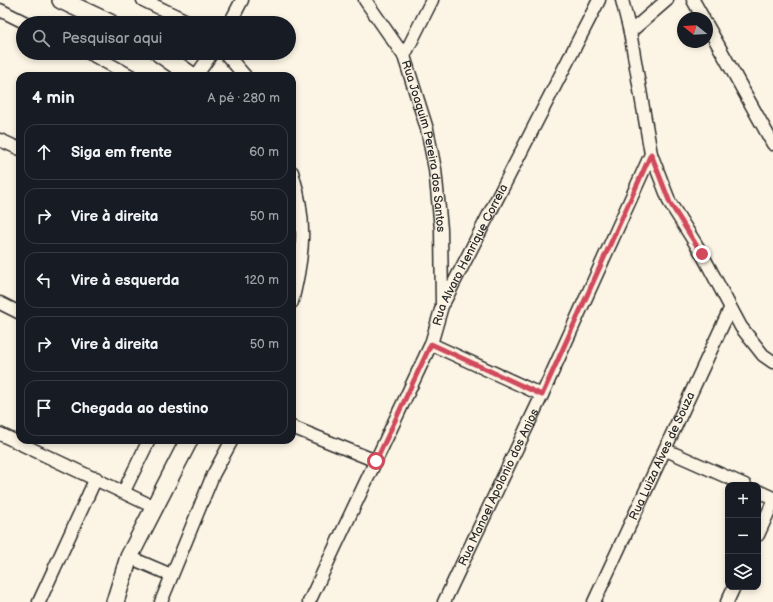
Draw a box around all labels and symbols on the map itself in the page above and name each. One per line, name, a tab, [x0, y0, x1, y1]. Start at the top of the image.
north arrow	[677, 12, 713, 48]
street label: Rua Joaquim Pereira dos Santos	[398, 58, 448, 232]
street label: Rua Alvaro Henrique Correia	[430, 181, 511, 328]
route end	[693, 245, 711, 263]
street label: Rua Luiza Alves de Souza	[626, 390, 698, 523]
street label: Rua Manoel Apolonio dos Anjos	[455, 406, 542, 568]
route start	[367, 452, 385, 470]

